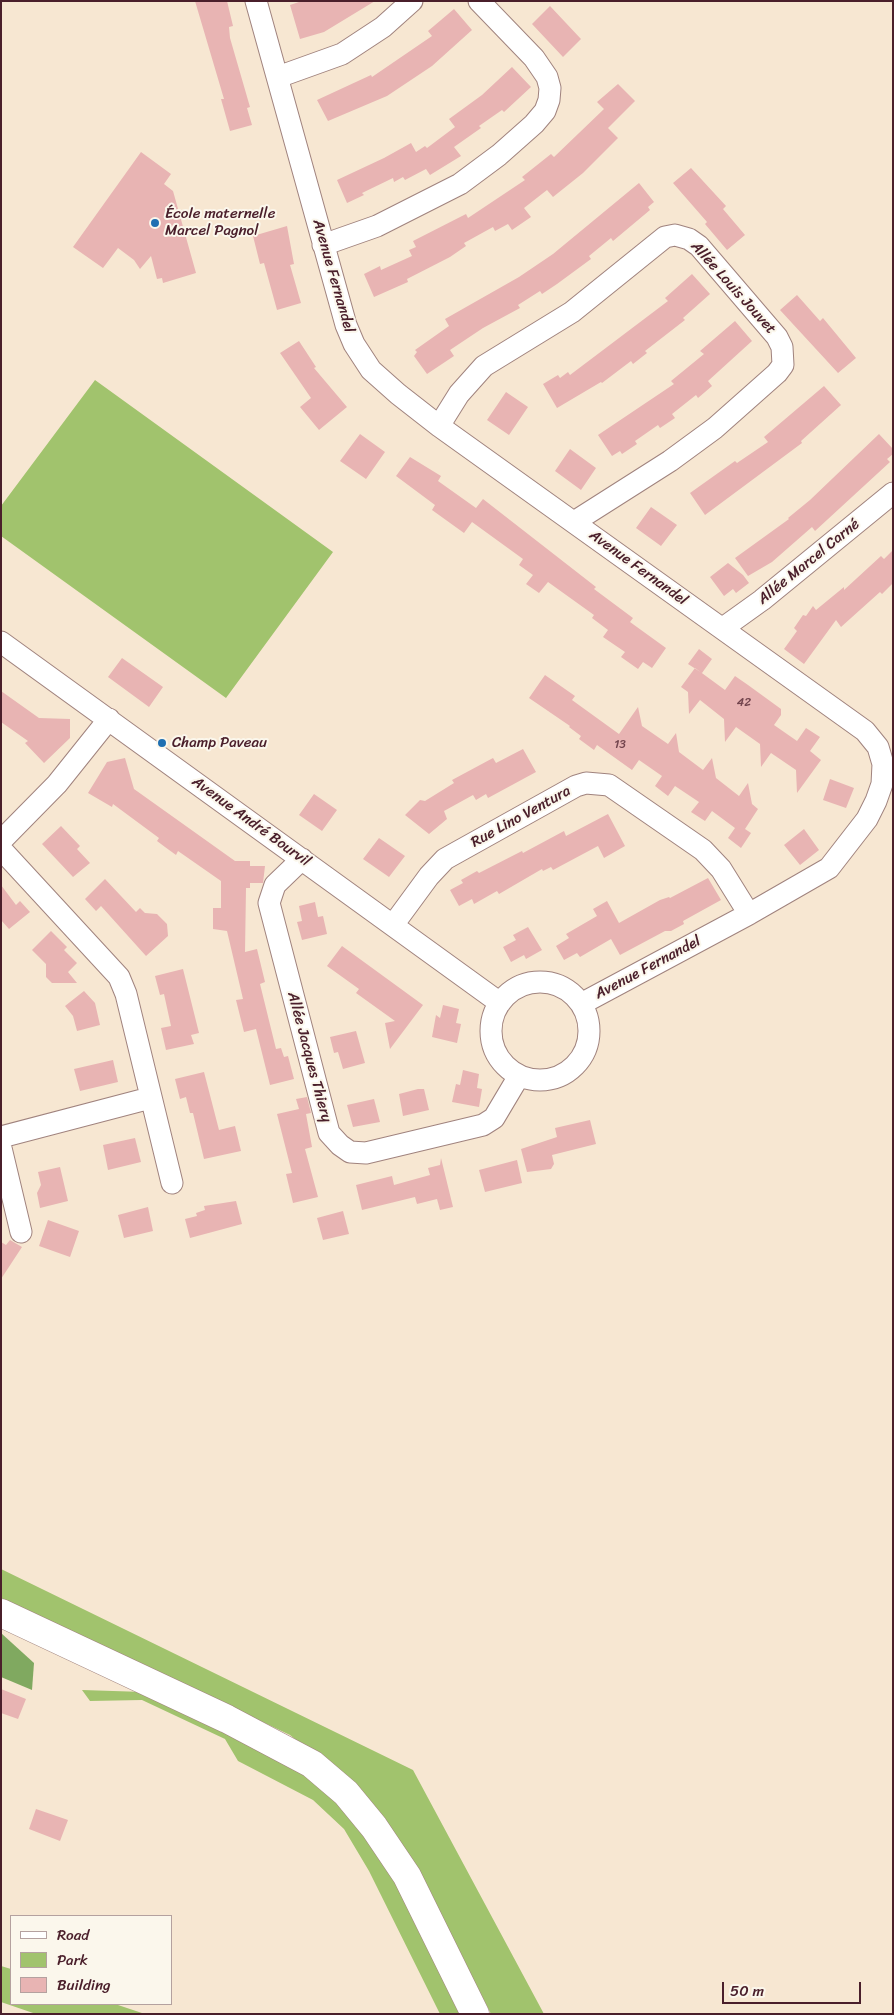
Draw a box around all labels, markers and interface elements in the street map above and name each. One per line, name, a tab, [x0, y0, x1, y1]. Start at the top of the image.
place label: École maternelle Marcel Pagnol	[165, 205, 275, 240]
marker: École maternelle Marcel Pagnol	[149, 217, 161, 229]
street label: Avenue Fernandel	[308, 217, 358, 335]
street label: Allée Louis Jouvet	[687, 238, 779, 338]
street label: Allée Marcel Carné	[754, 515, 864, 609]
street label: Avenue Fernandel	[585, 526, 691, 610]
house number: 42	[737, 696, 751, 710]
place label: Champ Paveau	[172, 734, 267, 752]
marker: Champ Paveau	[156, 737, 168, 749]
house number: 13	[614, 738, 626, 752]
street label: Avenue André Bourvil	[188, 773, 314, 871]
street label: Rue Lino Ventura	[468, 782, 574, 852]
street label: Avenue Fernandel	[592, 933, 704, 1003]
street label: Allée Jacques Thiery	[283, 990, 335, 1124]
legend	[10, 1915, 172, 2005]
text: Road	[57, 1922, 89, 1948]
text: Park	[57, 1947, 88, 1973]
text: Building	[57, 1972, 111, 1998]
scale bar	[724, 1972, 863, 2004]
text: 50 m	[730, 1978, 764, 2004]

